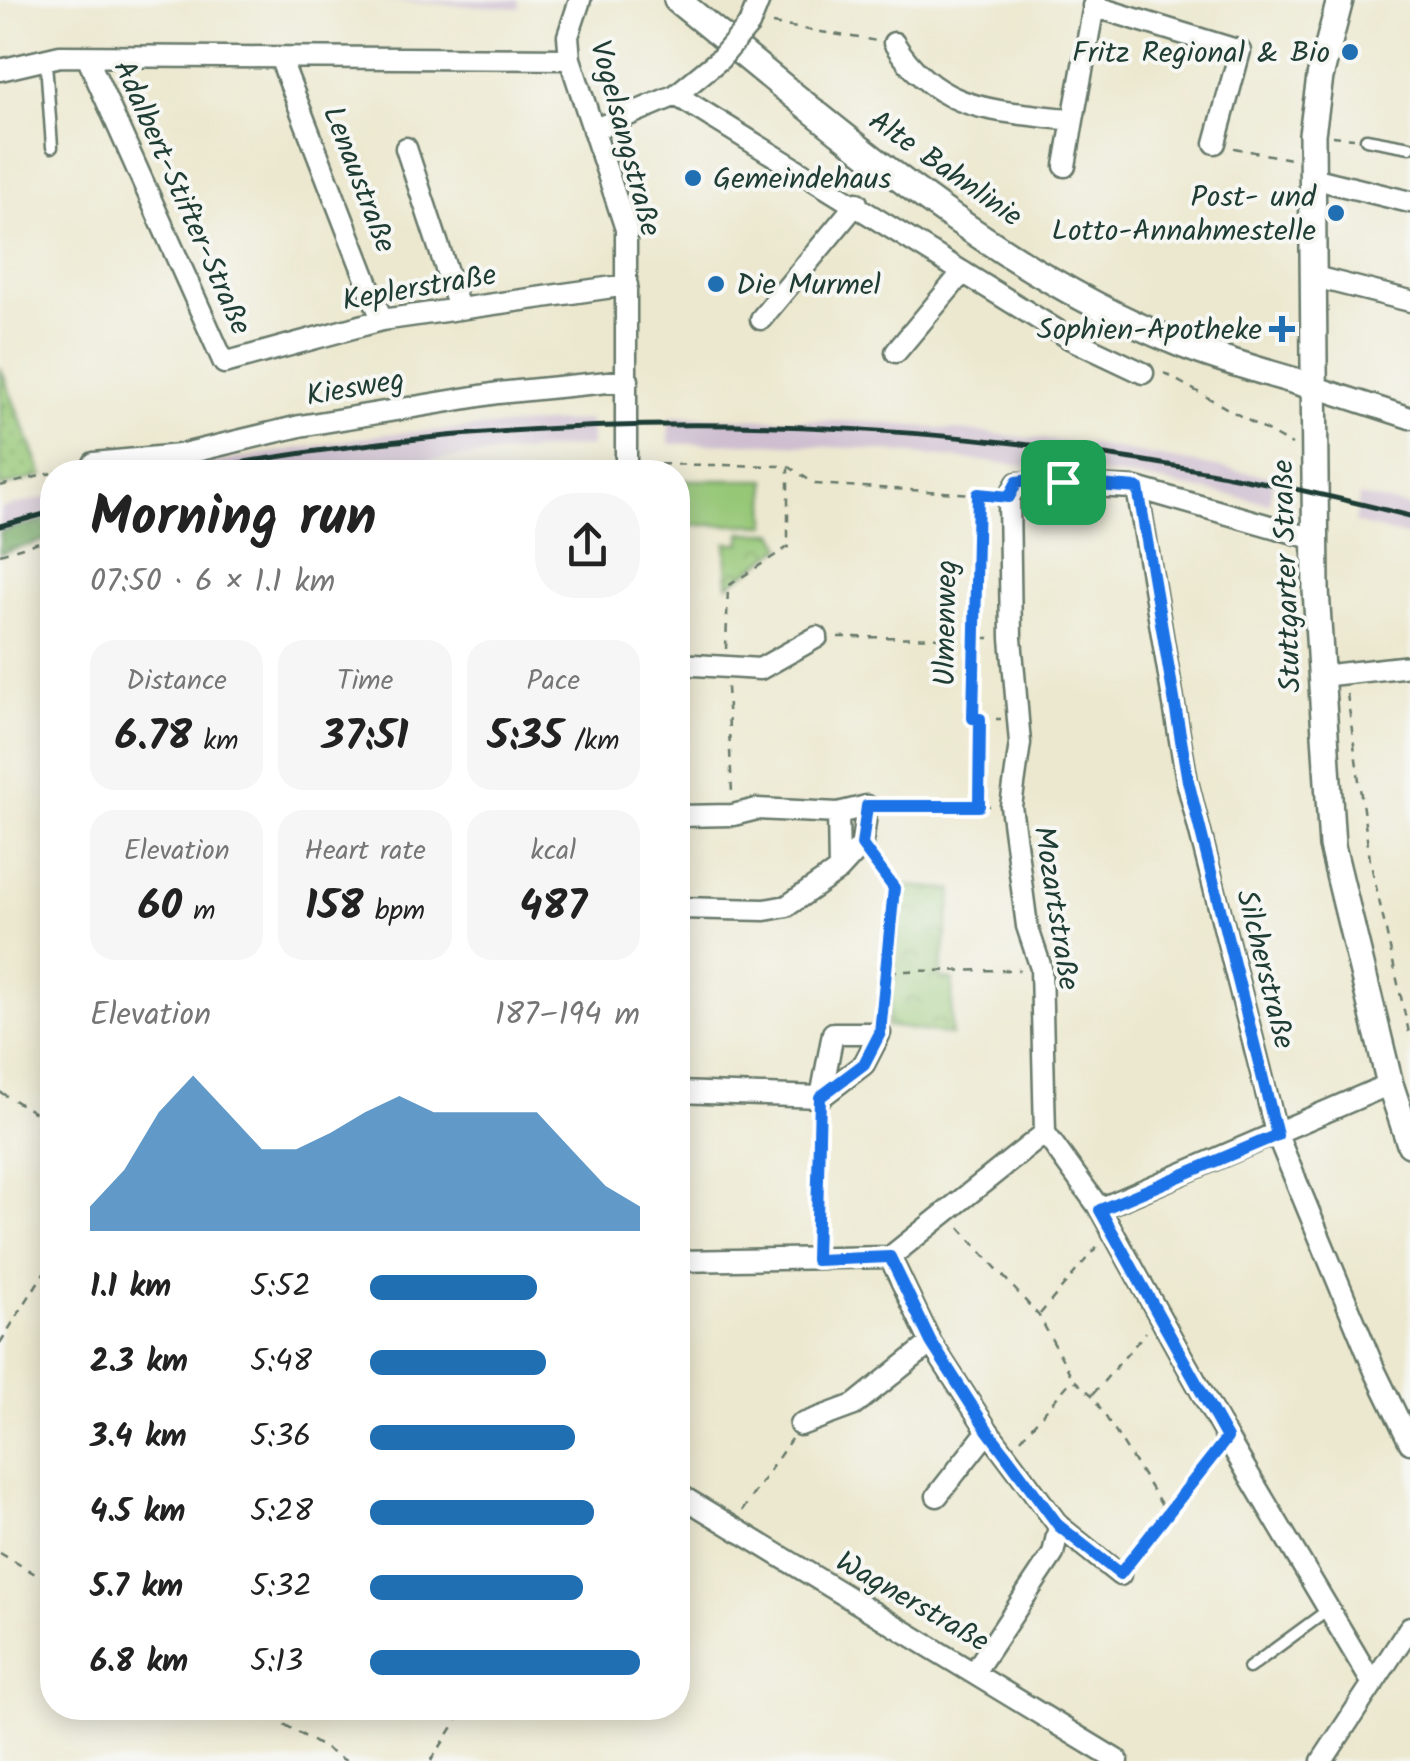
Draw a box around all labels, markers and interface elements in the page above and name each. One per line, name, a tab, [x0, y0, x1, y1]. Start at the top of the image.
place label: Fritz Regional & Bio	[1072, 30, 1330, 78]
street label: Vogelsangstraße	[575, 35, 673, 242]
marker: Fritz Regional & Bio	[1339, 41, 1361, 63]
street label: Adalbert-Stifter-Straße	[99, 53, 263, 343]
street label: Lenaustraße	[308, 99, 408, 260]
street label: Alte Bahnlinie	[858, 99, 1032, 241]
place label: Gemeindehaus	[713, 156, 891, 204]
marker: Gemeindehaus	[682, 167, 704, 189]
place label: Post- und Lotto-Annahmestelle	[1052, 174, 1317, 256]
marker: Post- und Lotto-Annahmestelle	[1325, 202, 1347, 224]
street label: Keplerstraße	[338, 252, 500, 326]
place label: Die Murmel	[736, 262, 881, 310]
marker: Die Murmel	[705, 273, 727, 295]
place label: Sophien-Apotheke	[1037, 307, 1262, 355]
marker: Sophien-Apotheke	[1271, 318, 1293, 340]
street label: Kiesweg	[302, 357, 408, 421]
pin	[1021, 440, 1106, 525]
icon: arrive	[1036, 455, 1091, 510]
street label: Stuttgarter Straße	[1260, 459, 1316, 693]
text: Morning run	[90, 476, 377, 563]
button: share	[535, 493, 640, 598]
text: 07:50 · 6 × 1.1 km	[90, 557, 335, 608]
street label: Ulmenweg	[922, 559, 972, 687]
text: Distance	[126, 659, 227, 704]
text: Time	[337, 659, 393, 704]
text: Pace	[527, 659, 580, 704]
text: 6.78	[115, 704, 192, 771]
text: 37:51	[321, 704, 409, 771]
text: 5:35	[487, 704, 563, 771]
text: km	[192, 719, 239, 764]
text: /km	[563, 719, 620, 764]
street label: Mozartstraße	[1018, 823, 1092, 994]
text: Elevation	[124, 829, 230, 874]
text: Heart rate	[304, 829, 426, 874]
text: kcal	[531, 829, 576, 874]
text: 60	[138, 874, 182, 941]
text: 158	[305, 874, 364, 941]
text: 487	[520, 874, 587, 941]
street label: Silcherstraße	[1221, 885, 1307, 1054]
text: m	[182, 889, 216, 934]
text: bpm	[364, 889, 425, 934]
text: Elevation	[90, 990, 211, 1041]
text: 187–194 m	[495, 990, 640, 1041]
text: 1.1 km	[90, 1262, 171, 1313]
text: 5:52	[250, 1262, 311, 1313]
text: 2.3 km	[90, 1337, 188, 1388]
text: 5:48	[250, 1337, 312, 1388]
text: 3.4 km	[90, 1412, 187, 1463]
text: 5:36	[250, 1412, 311, 1463]
text: 4.5 km	[90, 1487, 186, 1538]
text: 5:28	[250, 1487, 313, 1538]
street label: Wagnerstraße	[826, 1539, 998, 1666]
text: 5.7 km	[90, 1562, 183, 1613]
text: 5:32	[250, 1562, 312, 1613]
text: 6.8 km	[90, 1637, 188, 1688]
text: 5:13	[250, 1637, 303, 1688]

